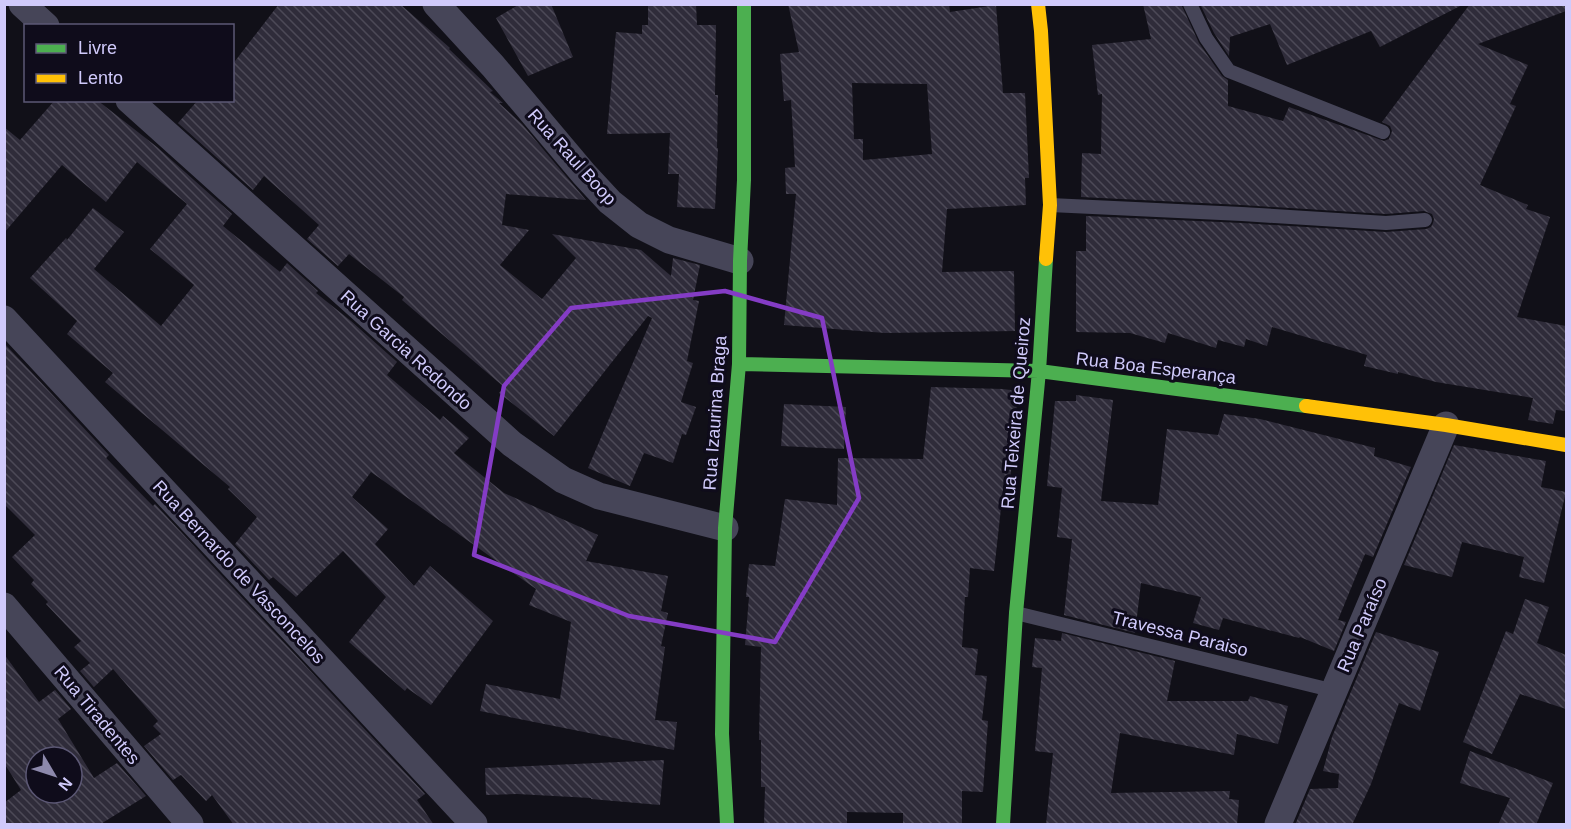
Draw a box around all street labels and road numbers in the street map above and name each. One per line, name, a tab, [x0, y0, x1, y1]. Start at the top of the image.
street label: Rua Raul Boop	[524, 105, 620, 209]
street label: Rua Garcia Redondo	[336, 286, 476, 414]
street label: Rua Teixeira de Queiroz	[998, 316, 1034, 510]
street label: Rua Izaurina Braga	[700, 334, 730, 491]
street label: Rua Boa Esperança	[1075, 348, 1238, 388]
street label: Rua Bernardo de Vasconcelos	[149, 476, 329, 668]
street label: Rua Paraíso	[1333, 575, 1391, 675]
street label: Travessa Paraiso	[1110, 607, 1250, 661]
street label: Rua Tiradentes	[50, 662, 144, 768]

